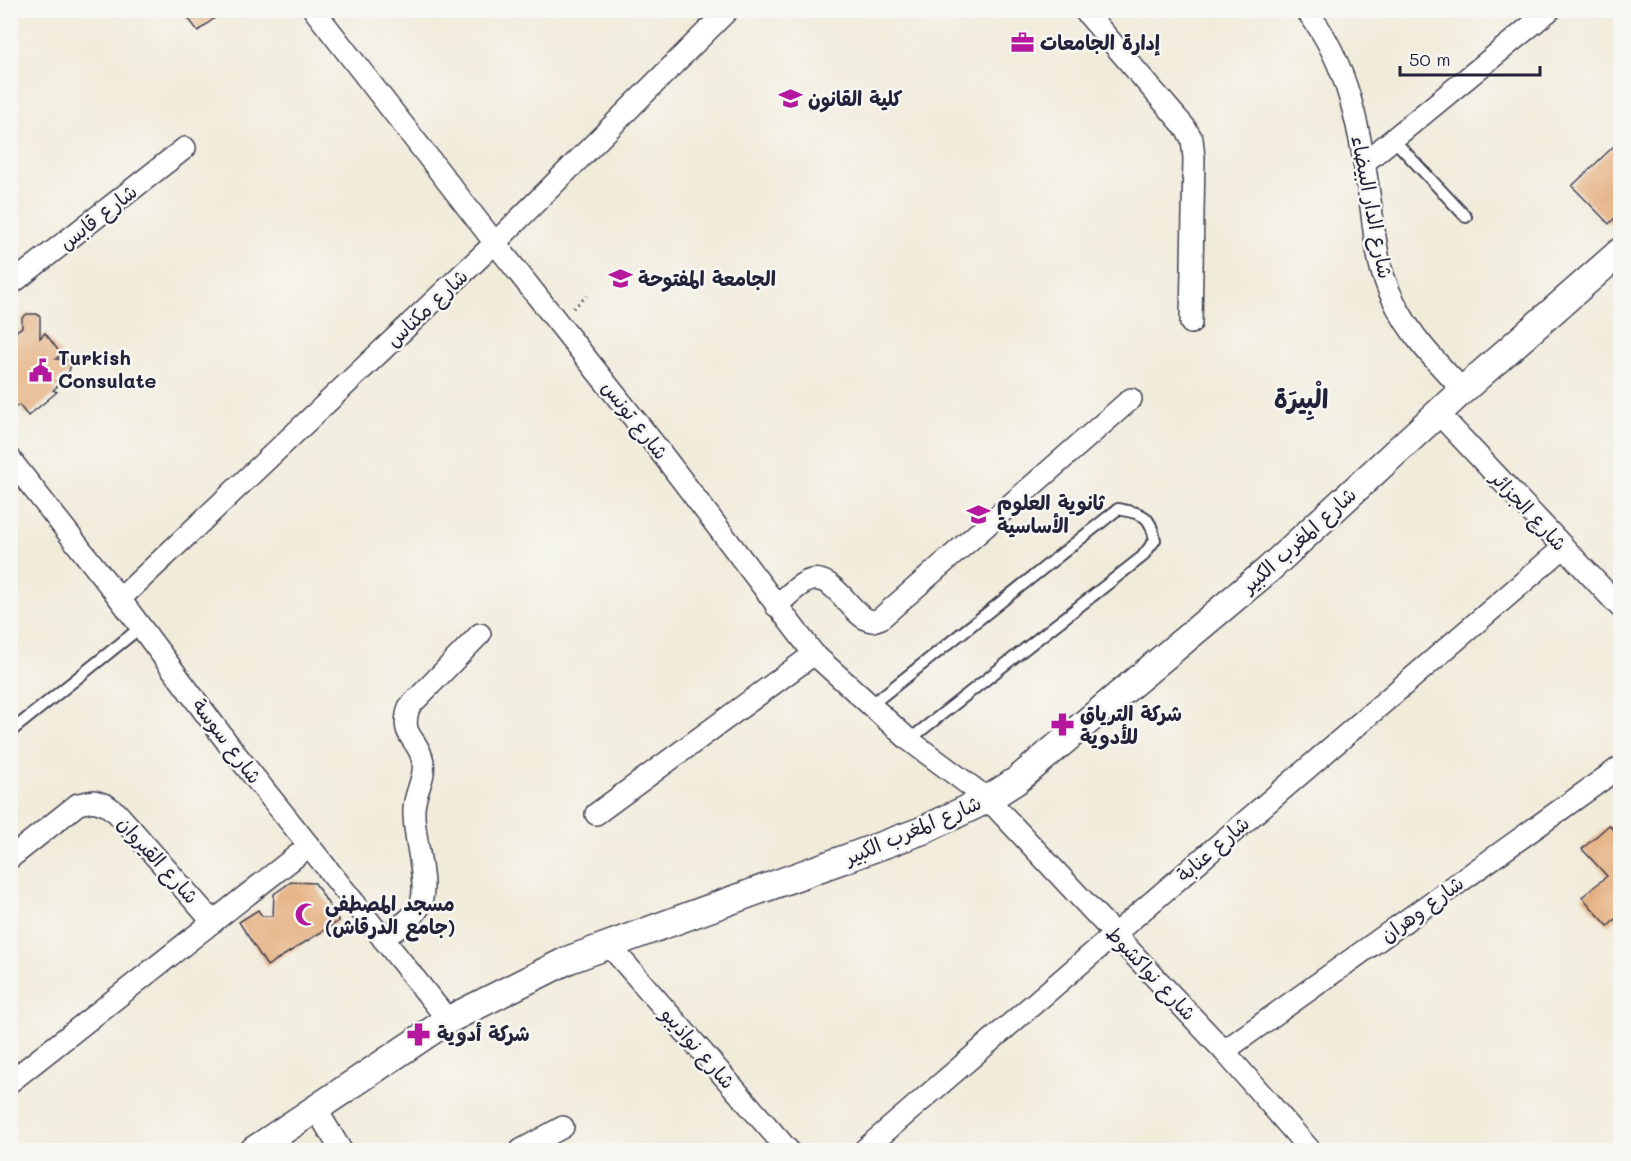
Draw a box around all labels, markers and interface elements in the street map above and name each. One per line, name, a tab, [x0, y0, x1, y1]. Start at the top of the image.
place label: إدارة الجامعات	[1040, 29, 1160, 56]
office icon: إدارة الجامعات	[1009, 30, 1035, 56]
scale bar	[1400, 39, 1540, 77]
text: 50 m	[1409, 47, 1451, 71]
place label: كلية القانون	[808, 85, 903, 113]
school or university icon: كلية القانون	[777, 86, 803, 112]
street label: شارع الدار البيضاء	[1344, 133, 1400, 281]
street label: شارع قابس	[53, 178, 143, 256]
street label: شارع مكناس	[380, 263, 474, 353]
place label: الجامعة المفتوحة	[638, 265, 776, 292]
school or university icon: الجامعة المفتوحة	[607, 266, 633, 292]
place label: Turkish Consulate	[58, 344, 157, 393]
public building icon: Turkish Consulate	[27, 357, 53, 383]
street label: شارع تونس	[595, 375, 675, 465]
district label: الْبِيرَة	[1274, 380, 1328, 420]
street label: شارع الجزائر	[1483, 464, 1573, 557]
street label: شارع المغرب الكبير	[1234, 481, 1362, 600]
place label: ثانوية العلوم الأساسية	[997, 489, 1105, 538]
school or university icon: ثانوية العلوم الأساسية	[966, 502, 992, 528]
street label: شارع سوسة	[186, 692, 268, 790]
place label: شركة الترياق للأدوية	[1080, 700, 1182, 750]
pharmacy icon: شركة الترياق للأدوية	[1049, 712, 1075, 738]
street label: شارع المغرب الكبير	[839, 789, 985, 872]
street label: شارع عنابة	[1170, 809, 1256, 889]
street label: شارع القيروان	[111, 810, 205, 910]
street label: شارع وهران	[1374, 869, 1470, 949]
place label: مسجد المصطفى (جامع الدرقاش)	[325, 890, 455, 942]
mosque icon: مسجد المصطفى (جامع الدرقاش)	[294, 902, 320, 928]
street label: شارع نواكشوط	[1100, 919, 1202, 1027]
street label: شارع نواذيبو	[654, 1000, 742, 1095]
place label: شركة أدوية	[437, 1020, 530, 1047]
pharmacy icon: شركة أدوية	[406, 1021, 432, 1047]

